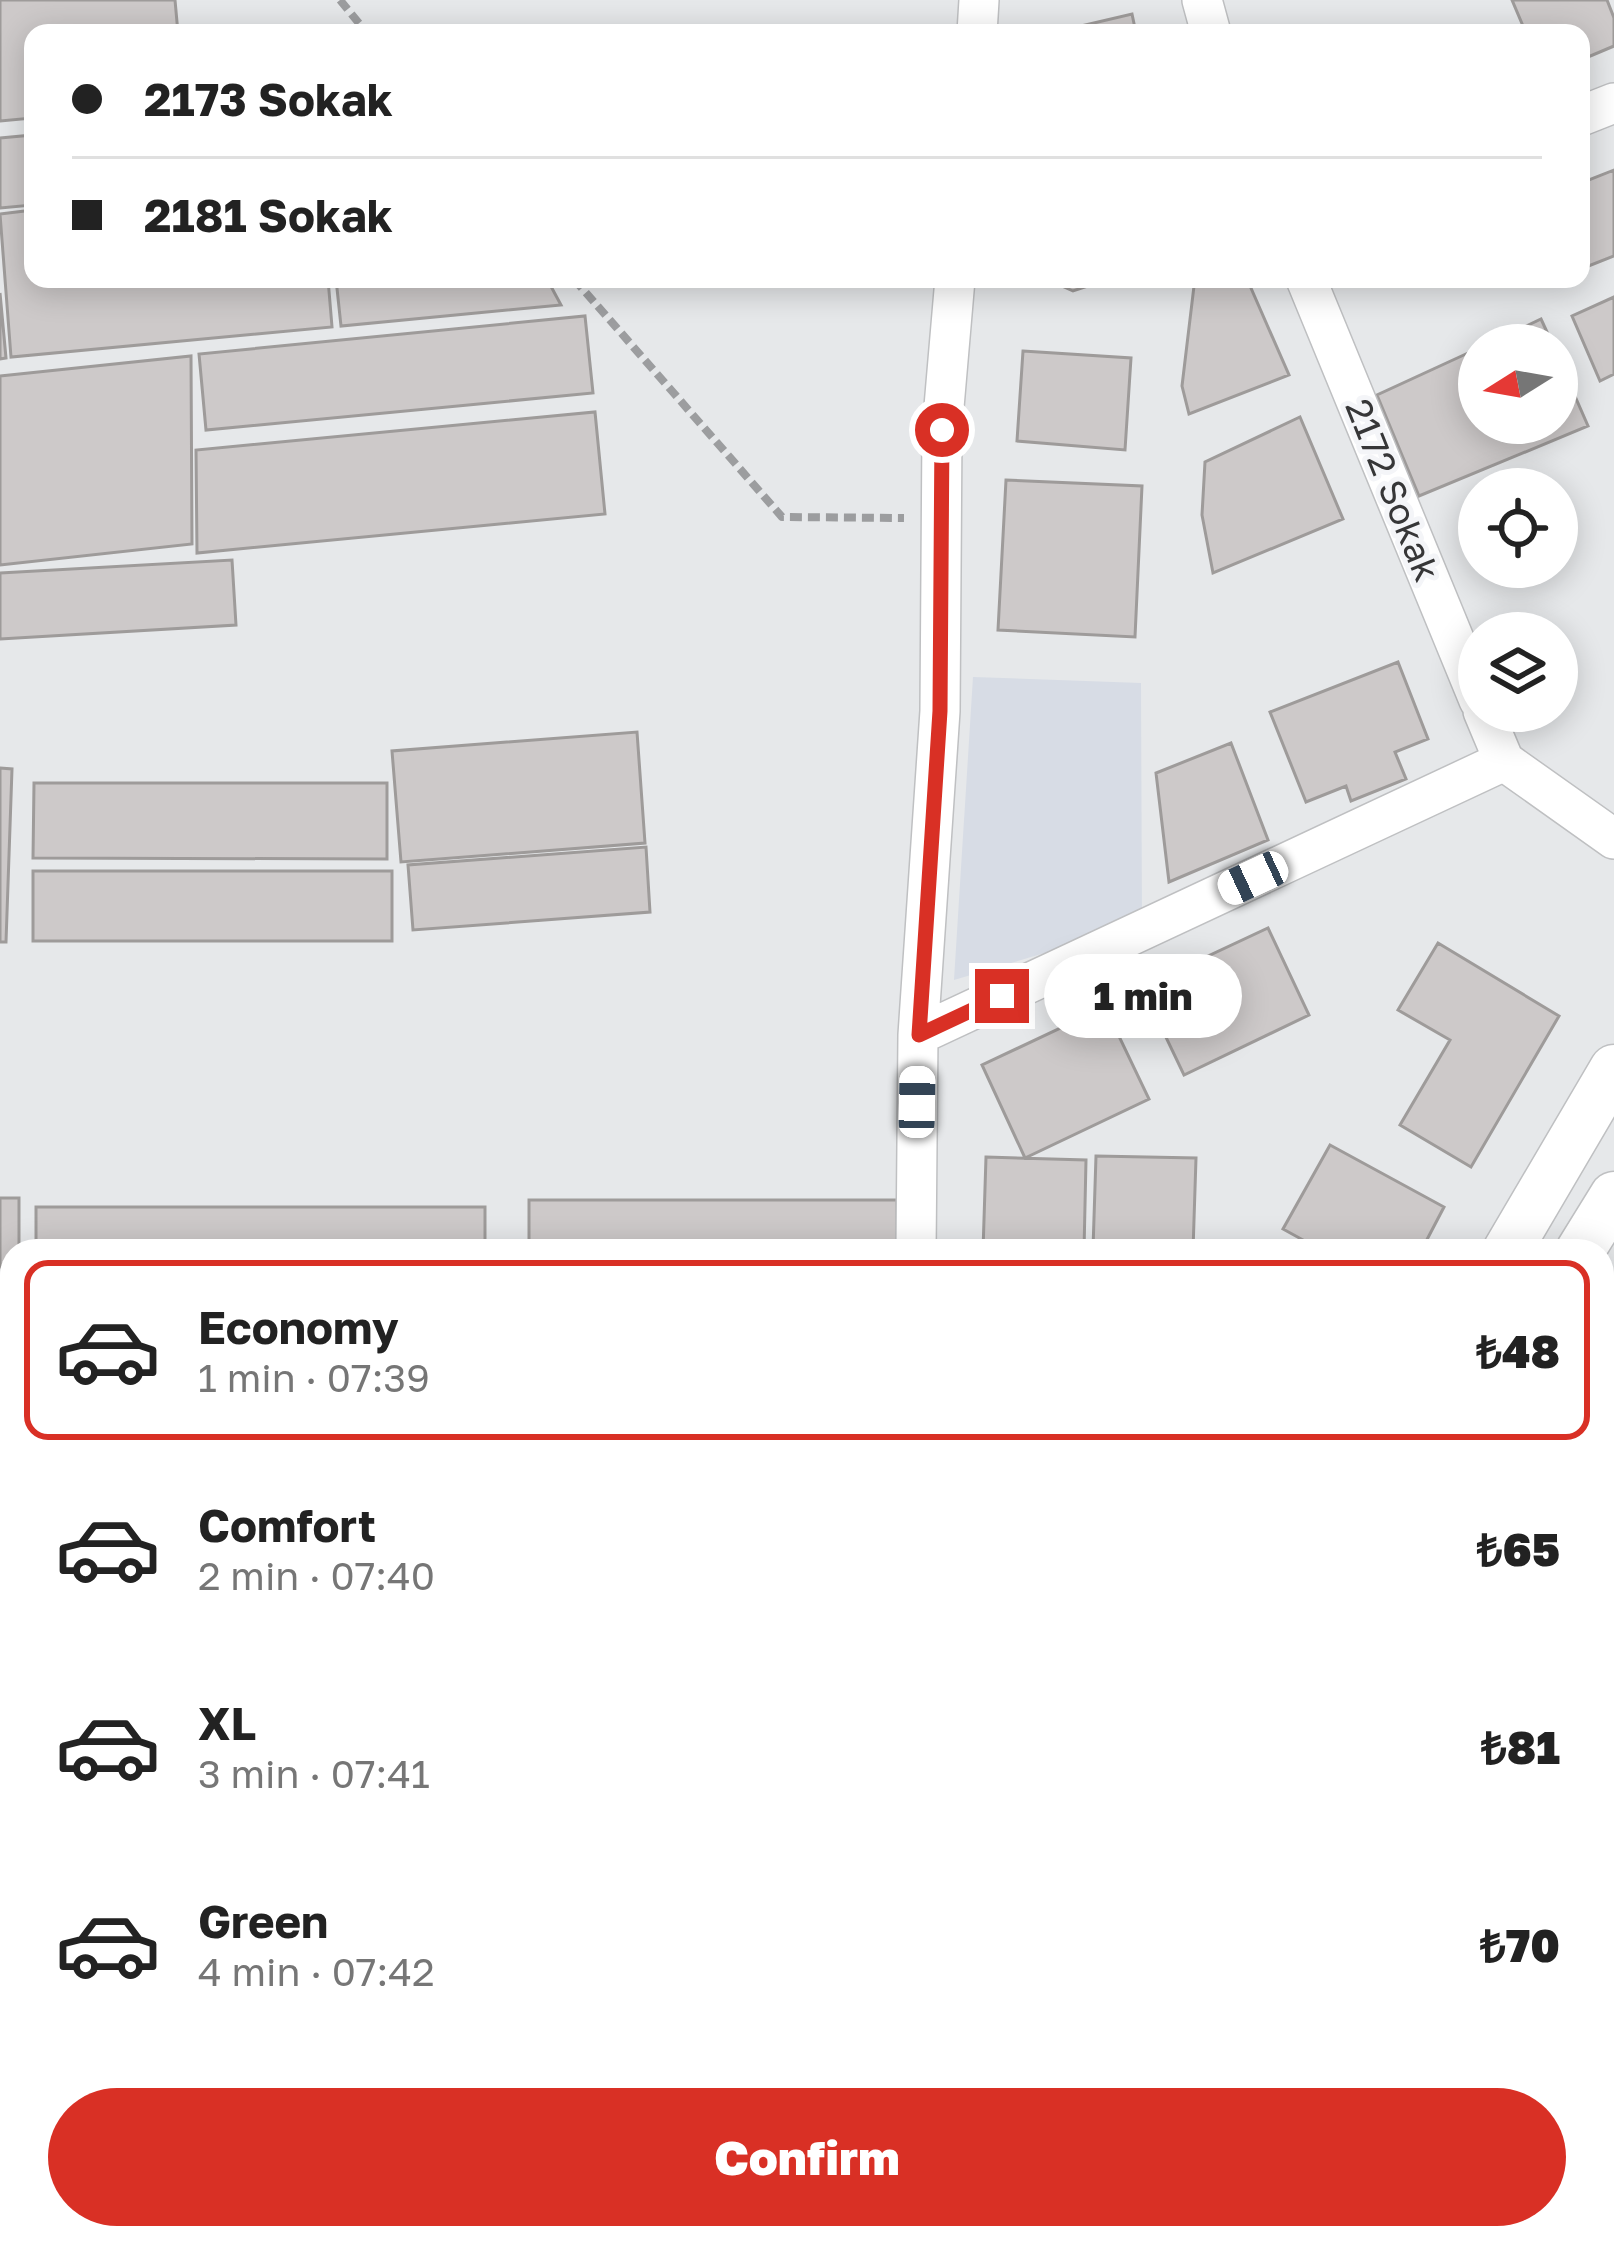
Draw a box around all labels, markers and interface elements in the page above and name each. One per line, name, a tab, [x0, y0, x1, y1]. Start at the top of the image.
text: 2173 Sokak	[144, 72, 393, 126]
text: 2181 Sokak	[144, 188, 393, 242]
north arrow	[1458, 324, 1578, 444]
map controls	[1458, 324, 1578, 732]
street label: 2172 Sokak	[1337, 392, 1449, 587]
route start	[915, 403, 969, 457]
button: locate	[1458, 468, 1578, 588]
button: layers	[1458, 612, 1578, 732]
car	[1213, 846, 1293, 910]
callout: 1 min	[1044, 954, 1242, 1038]
route end	[975, 969, 1029, 1023]
text: 1 min	[1093, 972, 1193, 1019]
car	[898, 1066, 936, 1138]
icon: car	[54, 1296, 162, 1404]
text: Economy	[198, 1300, 399, 1354]
text: ₺48	[1476, 1324, 1560, 1378]
text: 1 min · 07:39	[198, 1354, 430, 1401]
icon: car	[54, 1494, 162, 1602]
text: Comfort	[198, 1498, 376, 1552]
text: ₺65	[1477, 1522, 1560, 1576]
text: 2 min · 07:40	[198, 1552, 435, 1599]
icon: car	[54, 1692, 162, 1800]
text: XL	[198, 1696, 256, 1750]
text: ₺81	[1481, 1720, 1560, 1774]
text: 3 min · 07:41	[198, 1750, 430, 1797]
icon: car	[54, 1890, 162, 1998]
text: Green	[198, 1894, 328, 1948]
text: ₺70	[1480, 1918, 1560, 1972]
text: 4 min · 07:42	[198, 1948, 435, 1995]
button: Confirm	[48, 2088, 1566, 2226]

